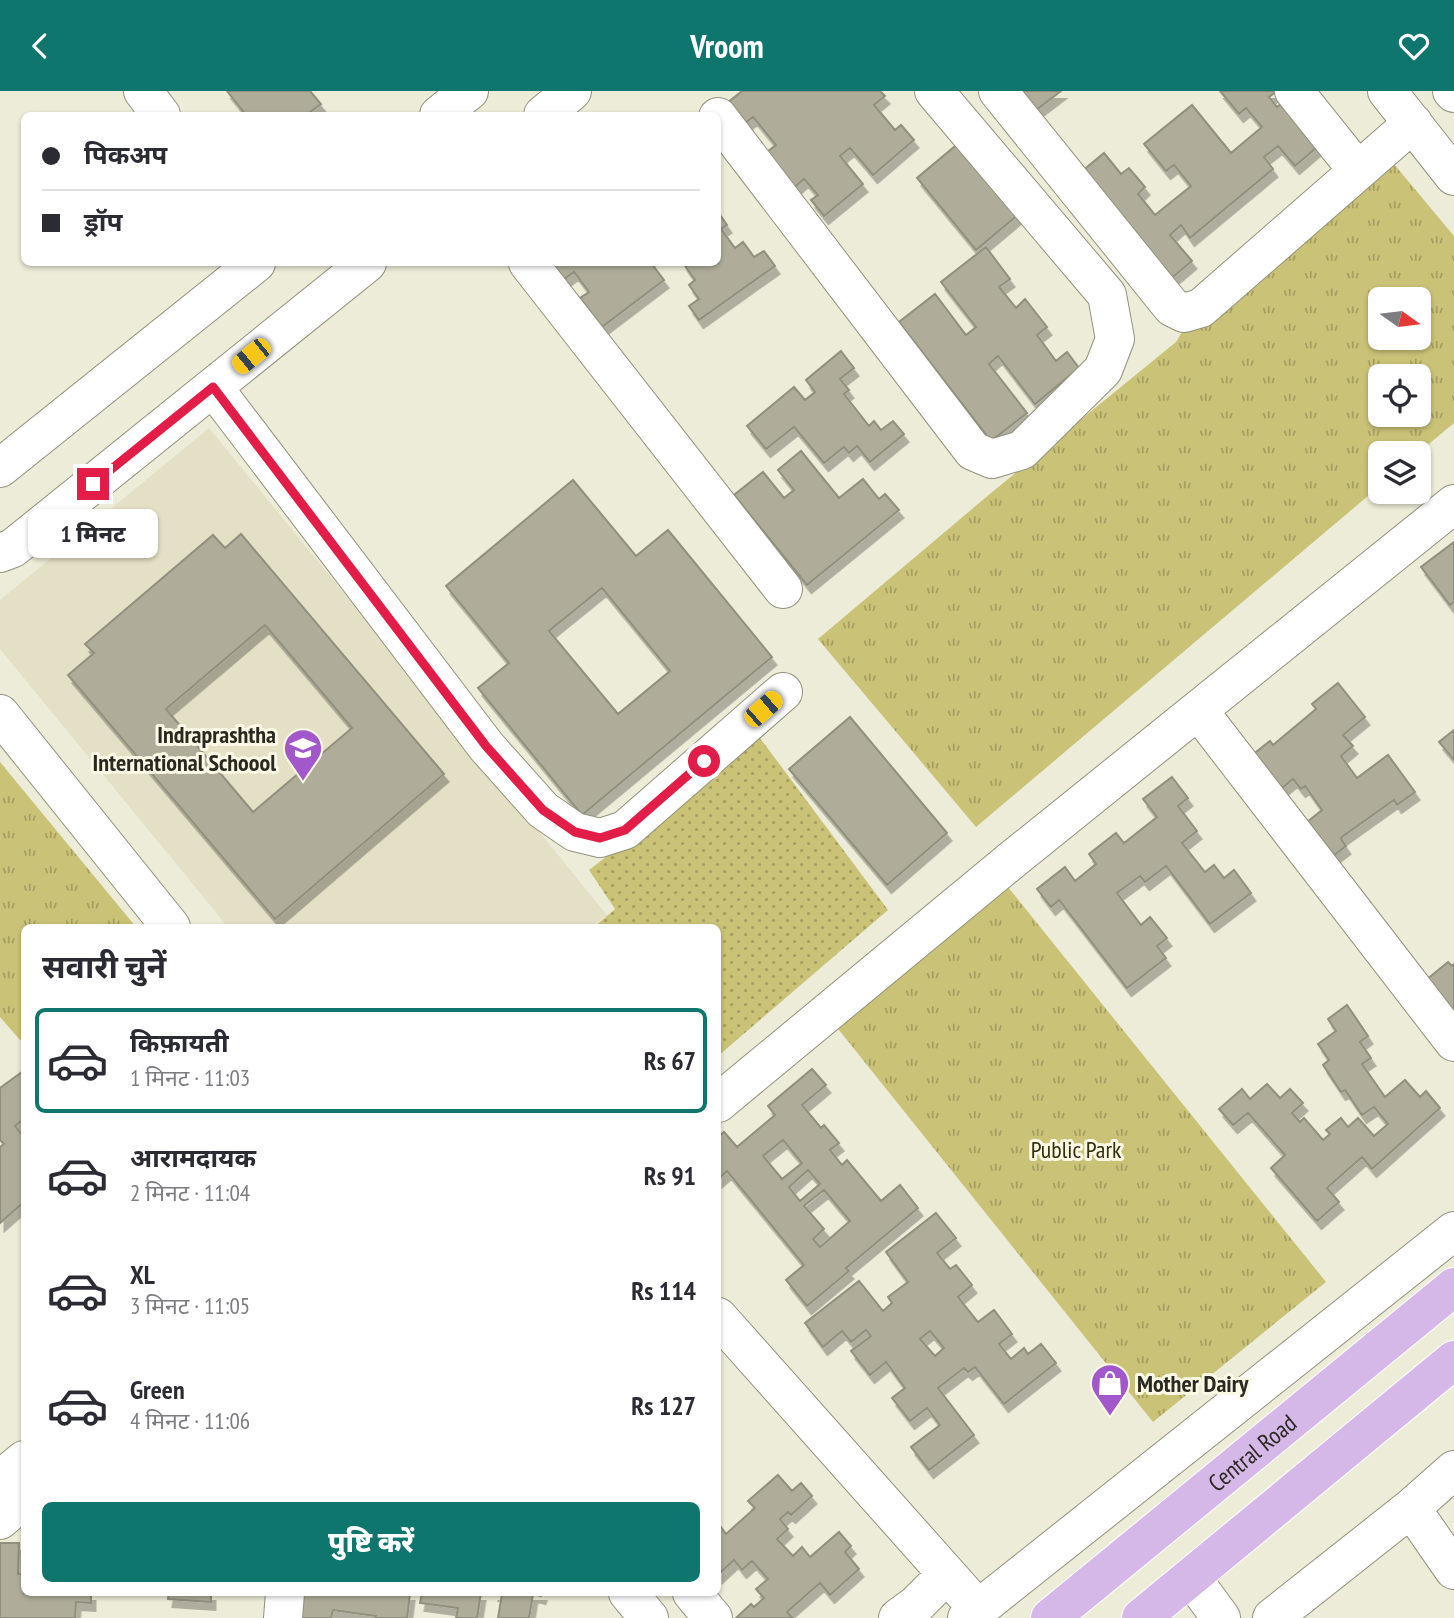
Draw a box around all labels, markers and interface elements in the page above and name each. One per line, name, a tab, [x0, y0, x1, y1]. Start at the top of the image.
text: Vroom	[690, 25, 764, 67]
icon: back	[21, 27, 59, 65]
icon: heart	[1395, 27, 1433, 65]
text: पिकअप	[84, 138, 167, 171]
text: ड्रॉप	[84, 205, 122, 238]
north arrow	[1368, 287, 1432, 350]
map controls	[1368, 287, 1431, 504]
car	[229, 335, 274, 377]
button: locate	[1368, 364, 1431, 427]
button: layers	[1368, 441, 1431, 504]
route end	[77, 468, 109, 500]
callout: 1 मिनट	[28, 509, 158, 557]
text: 1 मिनट	[60, 519, 126, 548]
car	[741, 687, 786, 731]
place label: Indraprashtha International Schoool	[92, 719, 276, 778]
school or university icon: Indraprashtha International Schoool	[282, 727, 324, 782]
route start	[688, 745, 720, 777]
text: सवारी चुनें	[42, 945, 166, 987]
text: किफ़ायती	[130, 1026, 229, 1059]
icon: car	[46, 1029, 109, 1092]
text: Rs 67	[644, 1044, 696, 1077]
text: 1 मिनट · 11:03	[130, 1063, 250, 1092]
park label: Public Park	[1031, 1134, 1122, 1165]
text: आरामदायक	[130, 1141, 256, 1174]
icon: car	[46, 1144, 109, 1207]
text: Rs 91	[644, 1159, 696, 1192]
text: 2 मिनट · 11:04	[130, 1178, 250, 1207]
text: XL	[130, 1258, 155, 1291]
icon: car	[46, 1259, 109, 1322]
text: Rs 114	[631, 1274, 696, 1307]
text: 3 मिनट · 11:05	[130, 1291, 250, 1320]
shop icon: Mother Dairy	[1089, 1362, 1131, 1417]
place label: Mother Dairy	[1137, 1368, 1249, 1399]
text: Green	[130, 1373, 185, 1406]
icon: car	[46, 1374, 109, 1437]
text: Rs 127	[631, 1389, 696, 1422]
text: 4 मिनट · 11:06	[130, 1406, 250, 1435]
street label: Central Road	[1201, 1407, 1302, 1498]
button: पुष्टि करें	[42, 1502, 700, 1582]

